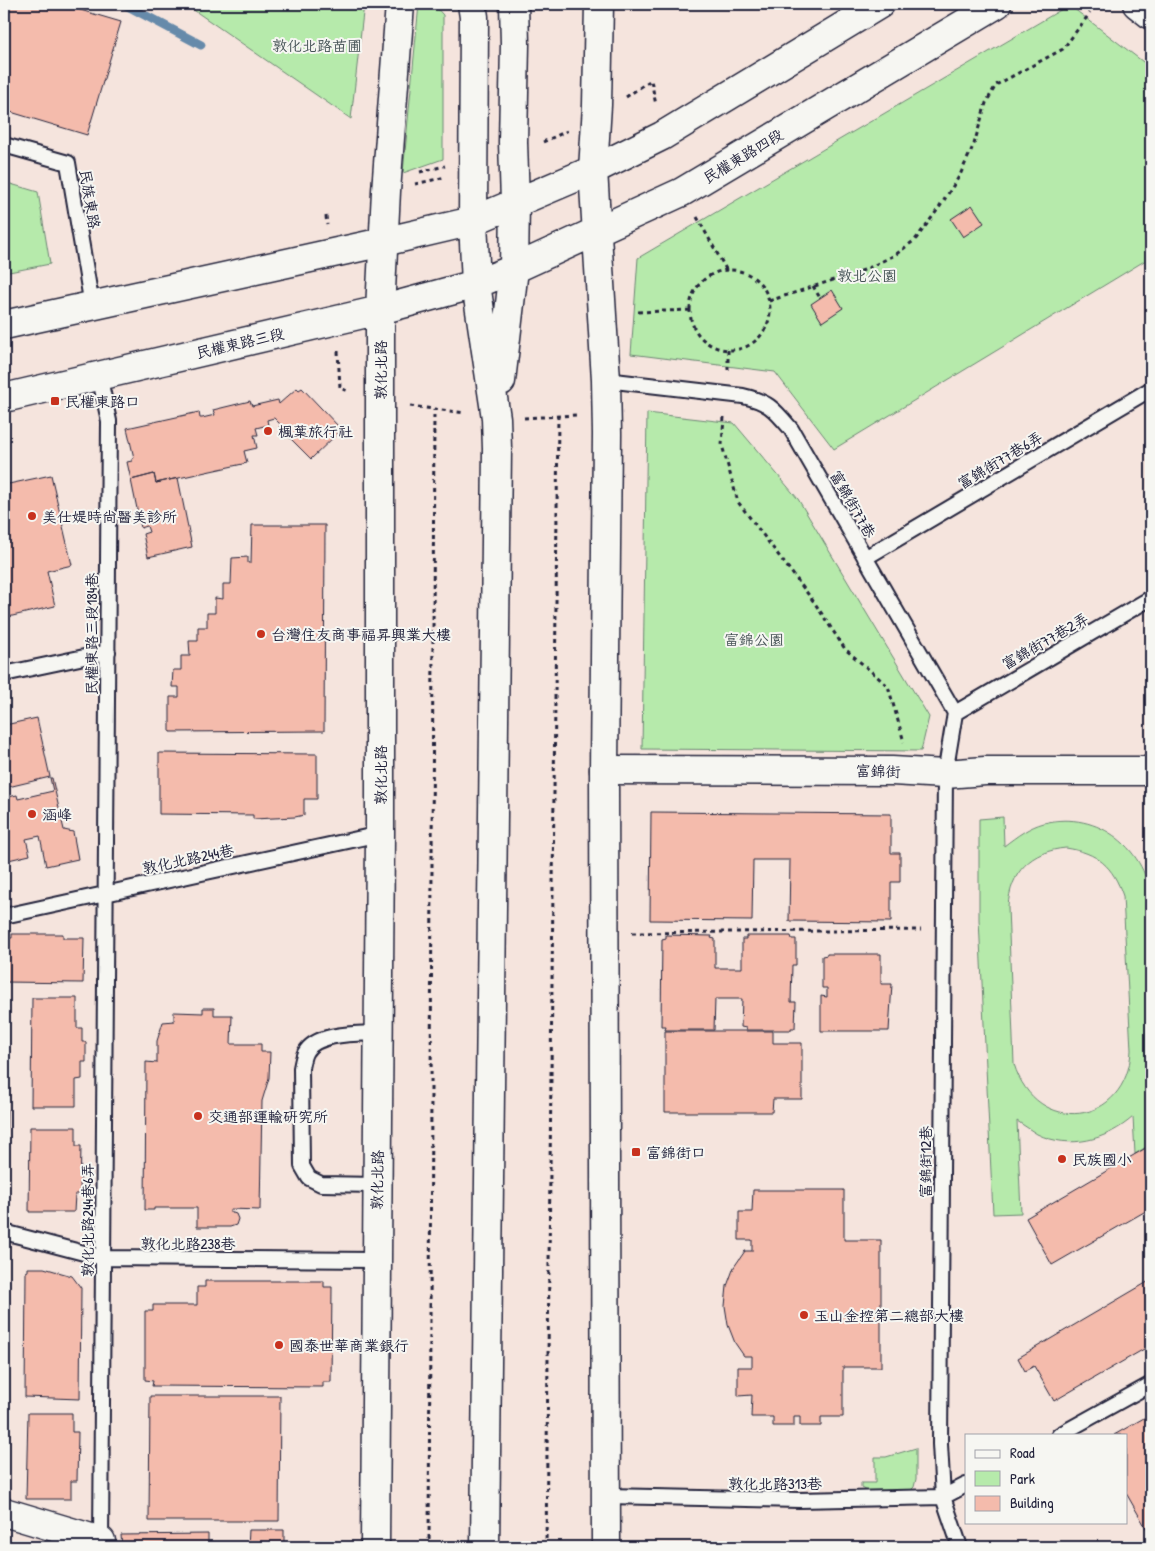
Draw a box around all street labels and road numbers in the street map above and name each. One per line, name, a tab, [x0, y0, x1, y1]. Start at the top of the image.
street label: 民權東路四段	[699, 124, 787, 188]
street label: 民族東路	[75, 168, 105, 230]
street label: 民權東路三段	[194, 323, 286, 363]
street label: 敦化北路	[370, 340, 391, 400]
street label: 富錦街77巷6弄	[954, 426, 1046, 494]
street label: 富錦街77巷	[825, 466, 881, 542]
street label: 民權東路三段184巷	[81, 573, 102, 695]
street label: 富錦街77巷2弄	[998, 608, 1092, 674]
street label: 敦化北路	[370, 745, 391, 805]
street label: 富錦街	[855, 760, 901, 782]
street label: 敦化北路244巷	[140, 839, 236, 879]
street label: 富錦街12巷	[915, 1126, 936, 1198]
street label: 敦化北路	[366, 1150, 388, 1210]
street label: 敦化北路244巷6弄	[77, 1163, 98, 1277]
street label: 敦化北路238巷	[140, 1233, 236, 1254]
street label: 敦化北路313巷	[728, 1473, 822, 1494]

